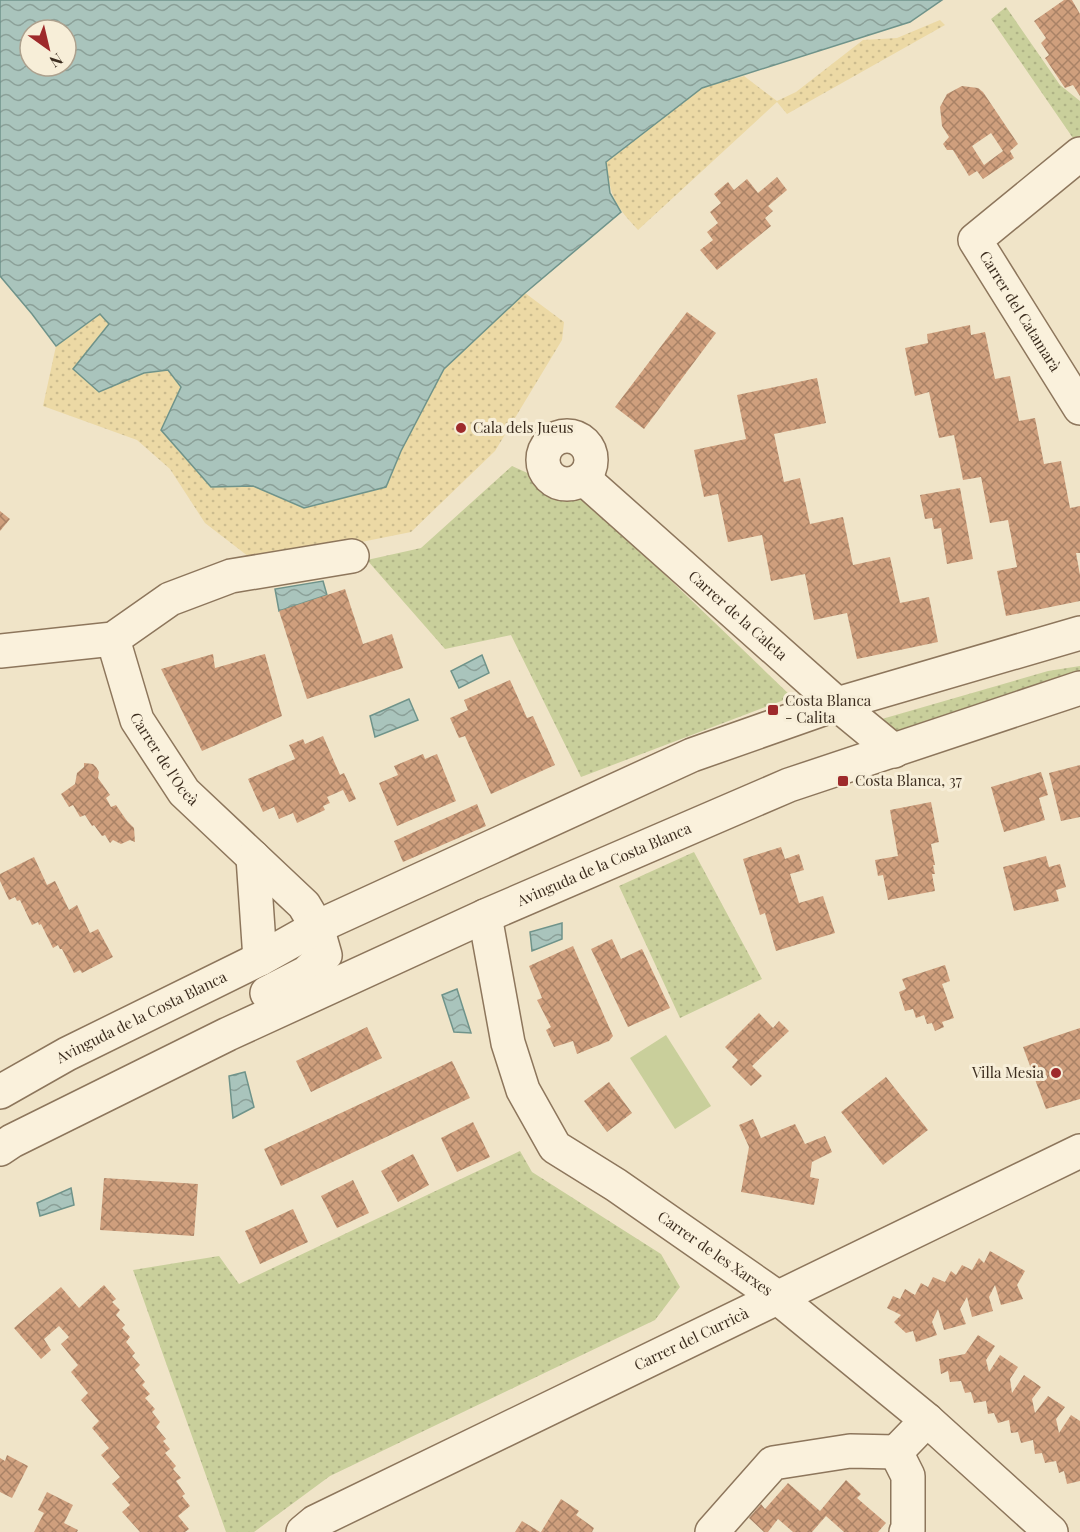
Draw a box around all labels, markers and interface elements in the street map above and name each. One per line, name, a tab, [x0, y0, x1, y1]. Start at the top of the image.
north arrow	[18, 18, 78, 78]
text: N	[46, 49, 67, 73]
street label: Carrer del Catamarà	[975, 247, 1066, 375]
place label: Cala dels Jueus	[473, 417, 574, 437]
marker: Cala dels Jueus	[454, 421, 468, 435]
street label: Carrer de la Caleta	[685, 566, 792, 665]
place label: Costa Blanca - Calita	[785, 690, 872, 727]
marker: Costa Blanca - Calita	[766, 703, 780, 717]
street label: Carrer de l'Oceà	[126, 710, 204, 810]
place label: Costa Blanca, 37	[855, 770, 962, 790]
marker: Costa Blanca, 37	[836, 774, 850, 788]
street label: Avinguda de la Costa Blanca	[513, 817, 694, 910]
street label: Avinguda de la Costa Blanca	[51, 966, 230, 1068]
place label: Villa Mesia	[971, 1062, 1045, 1082]
marker: Villa Mesia	[1049, 1066, 1063, 1080]
street label: Carrer de les Xarxes	[654, 1206, 777, 1300]
street label: Carrer del Curricà	[631, 1302, 752, 1375]

